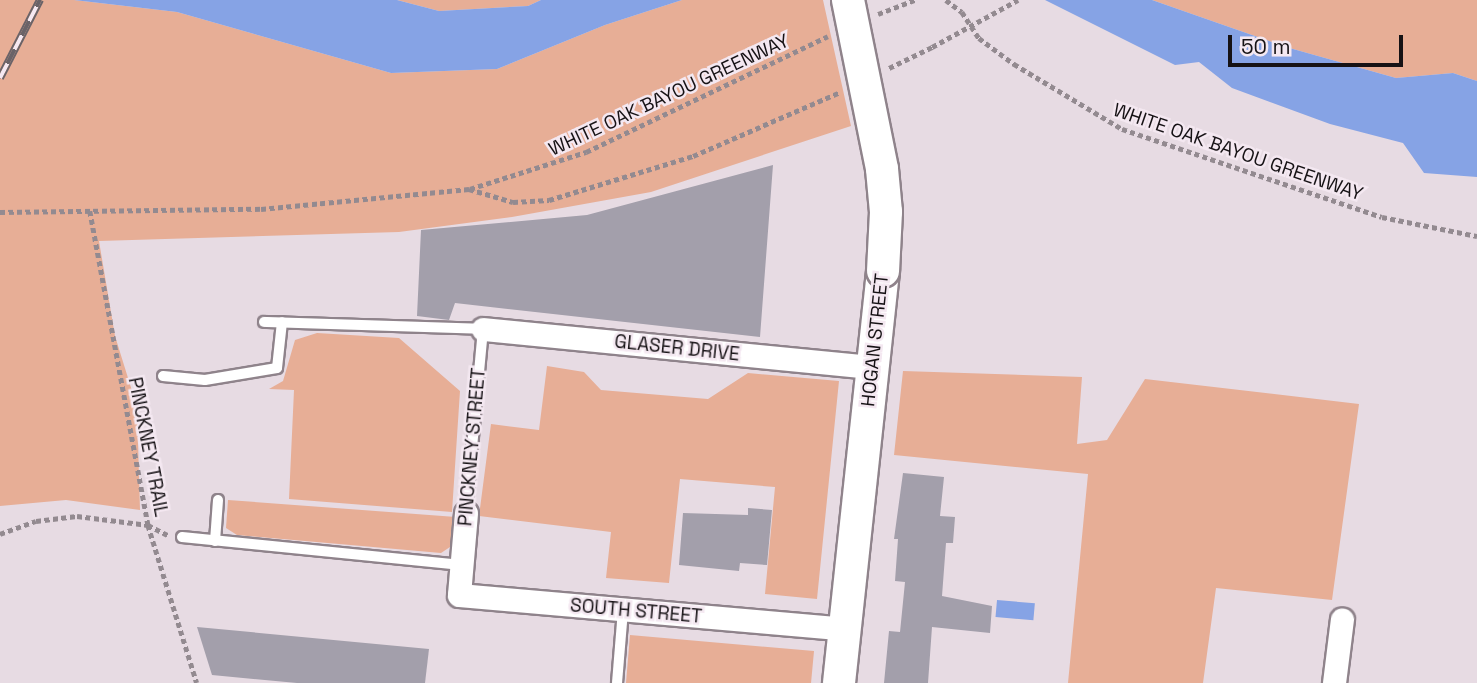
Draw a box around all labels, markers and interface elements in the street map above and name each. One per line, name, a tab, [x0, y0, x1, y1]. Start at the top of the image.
scale bar	[1232, 21, 1407, 65]
street label: WHITE OAK BAYOU GREENWAY	[545, 29, 793, 161]
text: 50 m	[1241, 33, 1291, 60]
street label: WHITE OAK BAYOU GREENWAY	[1110, 98, 1366, 206]
street label: HOGAN STREET	[857, 272, 893, 408]
street label: GLASER DRIVE	[613, 330, 741, 366]
street label: PINCKNEY STREET	[454, 367, 490, 527]
street label: PINCKNEY TRAIL	[123, 375, 173, 519]
street label: SOUTH STREET	[569, 594, 703, 628]

